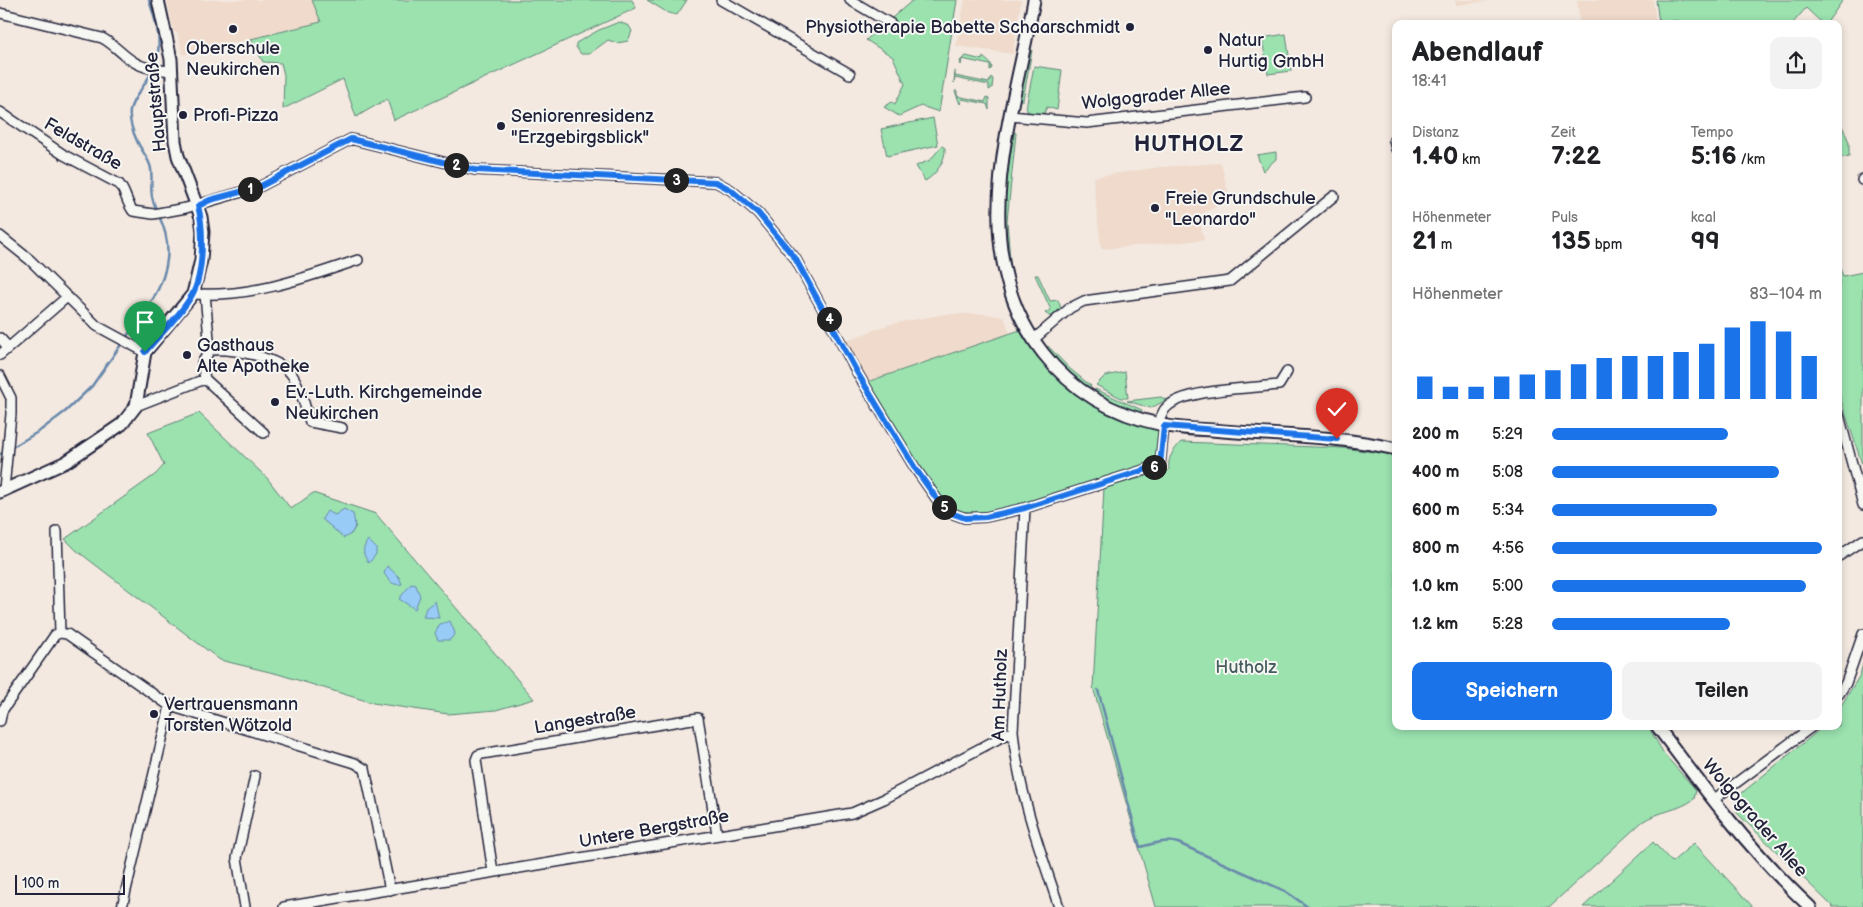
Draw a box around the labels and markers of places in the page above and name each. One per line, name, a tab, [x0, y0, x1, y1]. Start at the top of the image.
place label: Physiotherapie Babette Schaarschmidt	[805, 17, 1120, 38]
marker: Physiotherapie Babette Schaarschmidt	[1124, 21, 1136, 33]
marker: Oberschule Neukirchen	[227, 23, 239, 35]
place label: Natur Hurtig GmbH	[1218, 30, 1325, 72]
place label: Oberschule Neukirchen	[186, 38, 280, 80]
marker: Natur Hurtig GmbH	[1202, 44, 1214, 56]
place label: Profi-Pizza	[193, 105, 279, 126]
place label: Seniorenresidenz "Erzgebirgsblick"	[511, 106, 654, 148]
marker: Profi-Pizza	[177, 109, 189, 121]
marker: Seniorenresidenz "Erzgebirgsblick"	[495, 120, 507, 132]
pin: 2	[444, 152, 468, 178]
pin: 3	[664, 168, 688, 192]
pin: 1	[238, 176, 262, 202]
place label: Freie Grundschule "Leonardo"	[1165, 188, 1316, 230]
marker: Freie Grundschule "Leonardo"	[1149, 202, 1161, 214]
pin	[124, 301, 166, 352]
pin: 4	[816, 306, 842, 332]
place label: Gasthaus Alte Apotheke	[197, 335, 310, 377]
marker: Gasthaus Alte Apotheke	[181, 349, 193, 361]
place label: Ev.-Luth. Kirchgemeinde Neukirchen	[285, 382, 482, 424]
pin	[1316, 388, 1358, 439]
marker: Ev.-Luth. Kirchgemeinde Neukirchen	[269, 396, 281, 408]
pin: 6	[1142, 454, 1166, 480]
pin: 5	[932, 494, 956, 520]
place label: Vertrauensmann Torsten Wötzold	[164, 694, 298, 736]
marker: Vertrauensmann Torsten Wötzold	[148, 708, 160, 720]

